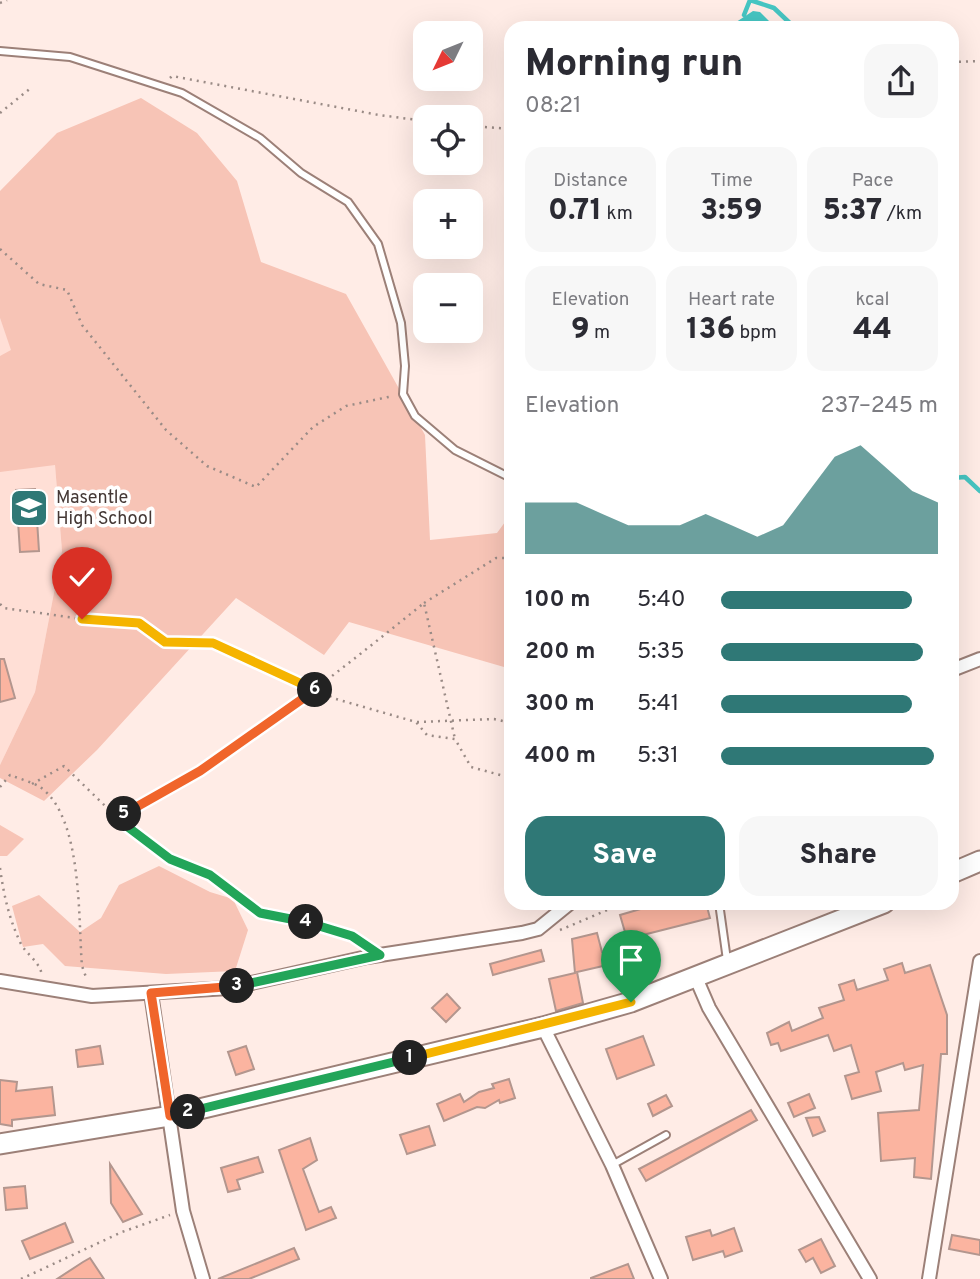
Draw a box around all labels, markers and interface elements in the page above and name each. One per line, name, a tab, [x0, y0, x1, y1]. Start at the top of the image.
north arrow	[413, 21, 483, 91]
map controls	[413, 21, 483, 343]
text: Morning run	[525, 41, 743, 90]
button: share	[864, 44, 938, 118]
text: 08:21	[525, 92, 582, 121]
button: locate	[413, 105, 483, 175]
text: Distance	[553, 169, 628, 193]
text: Time	[710, 169, 753, 193]
text: Pace	[852, 169, 893, 193]
button: +	[413, 189, 483, 259]
text: 0.71	[548, 193, 602, 230]
text: 3:59	[700, 193, 763, 230]
text: 5:37	[823, 193, 882, 230]
text: km	[602, 202, 633, 226]
text: /km	[882, 202, 922, 226]
button: −	[413, 273, 483, 343]
text: Elevation	[551, 288, 630, 312]
text: Heart rate	[688, 288, 775, 312]
text: kcal	[856, 288, 889, 312]
text: 9	[571, 312, 590, 349]
text: 136	[686, 312, 735, 349]
text: 44	[853, 312, 892, 349]
text: m	[590, 321, 610, 345]
text: bpm	[735, 321, 777, 345]
text: Elevation	[525, 392, 620, 421]
text: 237–245 m	[820, 392, 938, 421]
school or university icon: Masentle High School	[8, 487, 50, 529]
place label: Masentle High School	[56, 487, 153, 531]
pin	[52, 547, 112, 619]
icon: check	[63, 558, 101, 596]
text: 100 m	[525, 586, 590, 615]
text: 5:40	[637, 586, 686, 615]
text: 200 m	[525, 638, 595, 667]
text: 5:35	[637, 638, 685, 667]
pin: 6	[298, 672, 332, 708]
text: 6	[309, 677, 320, 701]
text: 300 m	[525, 690, 595, 719]
text: 5:41	[637, 690, 679, 719]
text: 400 m	[525, 742, 596, 771]
text: 5:31	[637, 742, 679, 771]
pin: 5	[106, 796, 142, 832]
text: 5	[118, 801, 129, 825]
button: Save	[525, 816, 725, 896]
button: Share	[739, 816, 938, 896]
pin: 4	[288, 904, 324, 940]
text: 4	[299, 909, 312, 933]
pin	[601, 930, 661, 1002]
icon: arrive	[612, 941, 650, 979]
pin: 3	[219, 968, 254, 1004]
text: 3	[231, 973, 242, 997]
pin: 1	[392, 1040, 428, 1076]
text: 1	[406, 1045, 413, 1069]
pin: 2	[170, 1094, 206, 1130]
text: 2	[182, 1099, 193, 1123]

